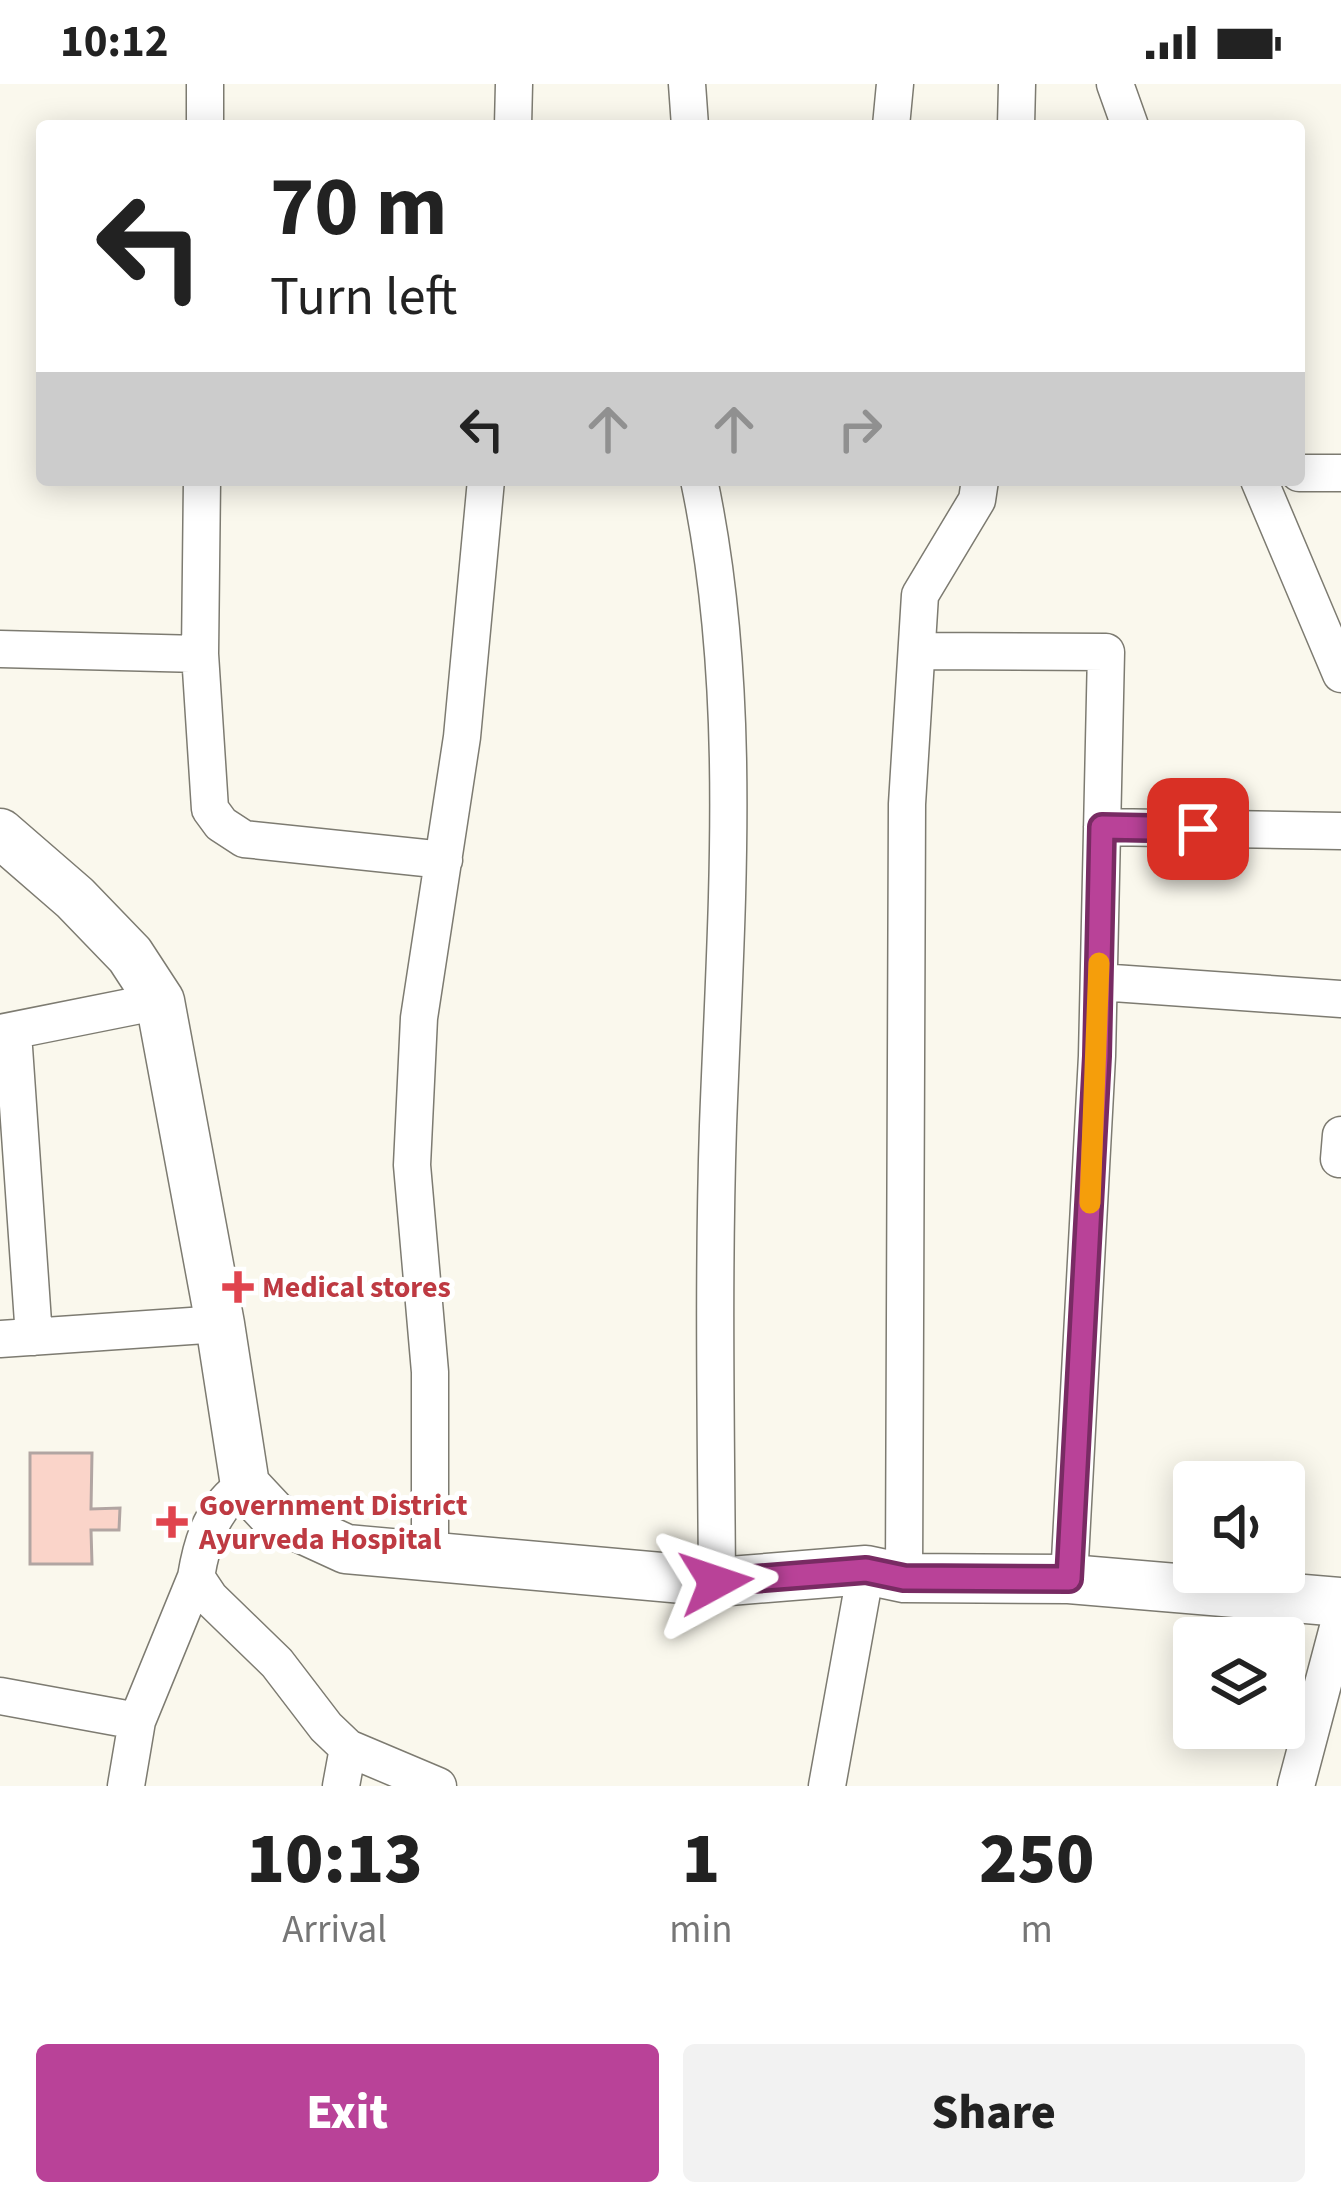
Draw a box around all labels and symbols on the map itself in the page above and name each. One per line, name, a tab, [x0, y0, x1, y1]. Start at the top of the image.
pin	[1147, 778, 1249, 880]
place label: Medical stores	[262, 1266, 451, 1309]
marker: Medical stores	[225, 1274, 251, 1300]
place label: Government District Ayurveda Hospital	[198, 1484, 468, 1561]
marker: Government District Ayurveda Hospital	[156, 1506, 188, 1538]
position arrow	[653, 1519, 779, 1645]

